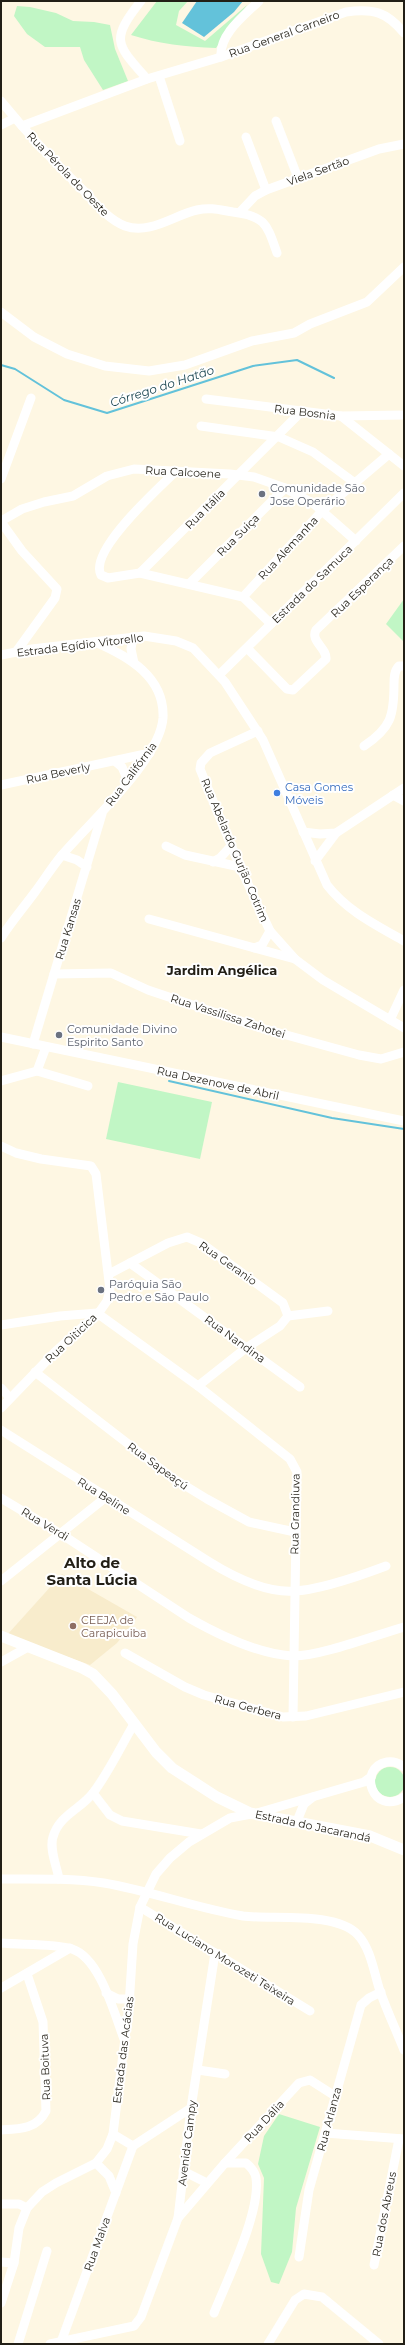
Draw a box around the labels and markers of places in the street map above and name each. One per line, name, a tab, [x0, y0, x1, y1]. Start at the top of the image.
place label: Comunidade São Jose Operário	[269, 481, 365, 508]
marker: Comunidade São Jose Operário	[257, 489, 267, 499]
place label: Casa Gomes Móveis	[285, 780, 354, 807]
marker: Casa Gomes Móveis	[272, 788, 282, 798]
place label: Comunidade Divino Espirito Santo	[67, 1022, 177, 1049]
marker: Comunidade Divino Espirito Santo	[54, 1030, 64, 1040]
place label: Paróquia São Pedro e São Paulo	[109, 1277, 209, 1304]
marker: Paróquia São Pedro e São Paulo	[96, 1285, 106, 1295]
place label: CEEJA de Carapicuiba	[81, 1613, 147, 1640]
marker: CEEJA de Carapicuiba	[68, 1621, 78, 1631]

